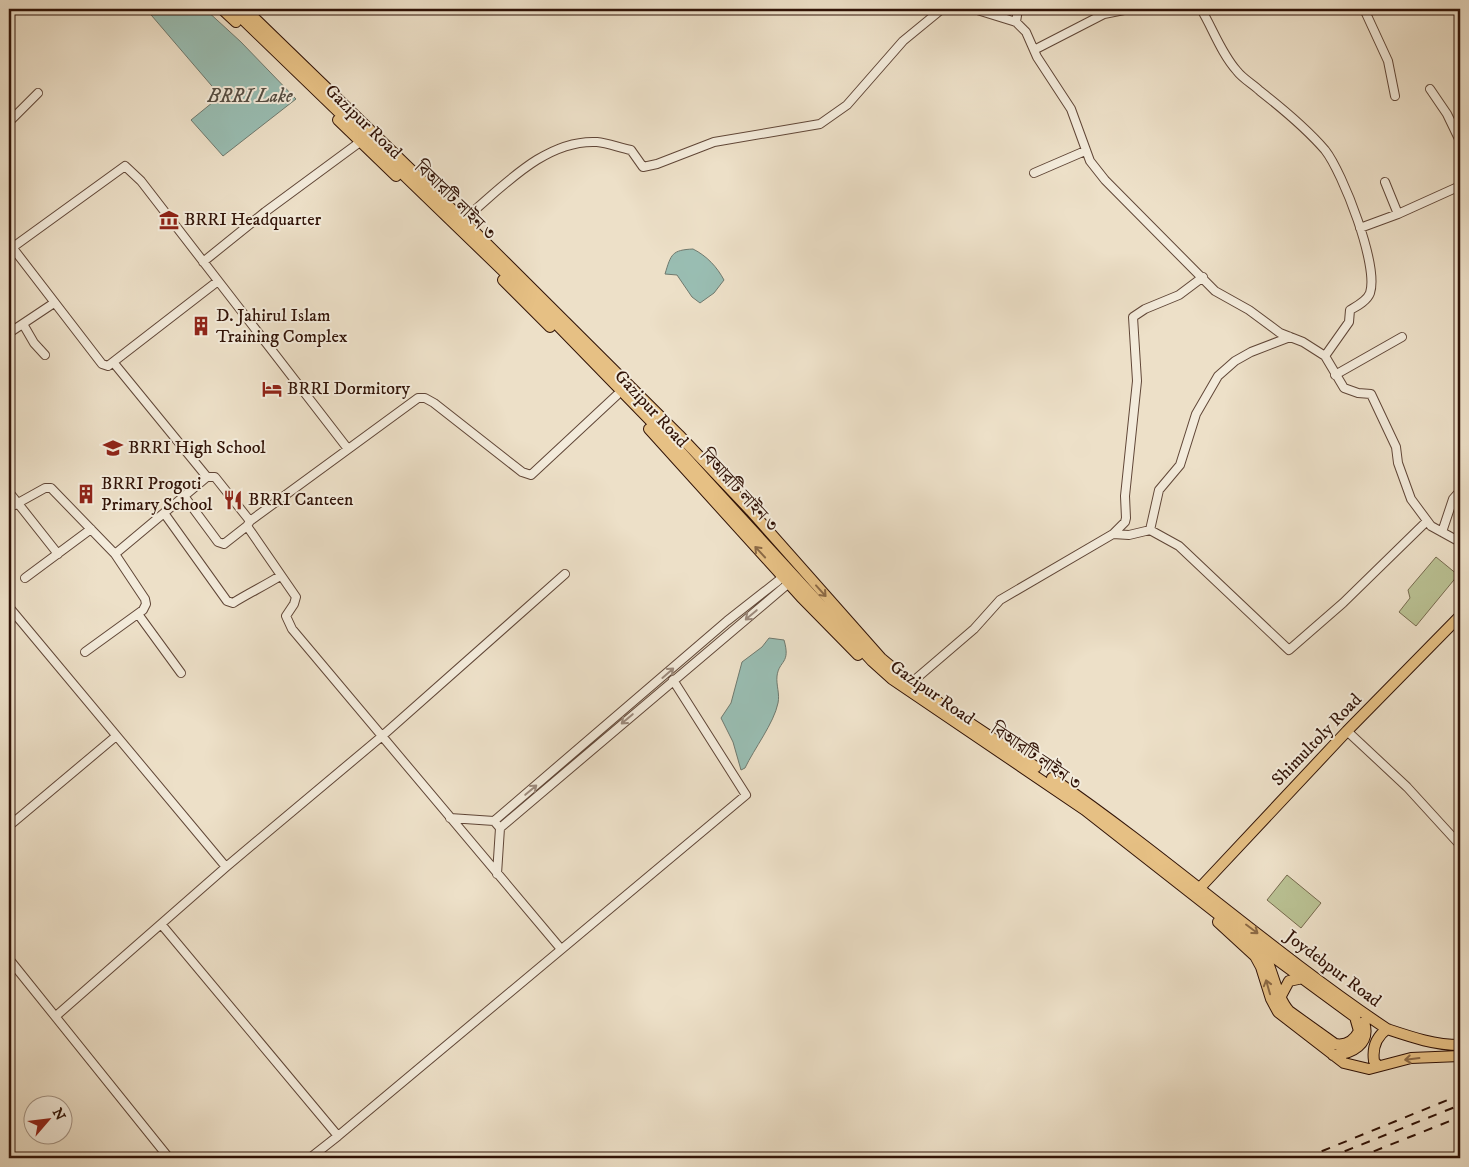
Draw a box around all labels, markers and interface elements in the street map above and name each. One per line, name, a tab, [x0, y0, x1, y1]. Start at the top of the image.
street label: Gazipur Road	[320, 80, 406, 164]
water label: BRRI Lake	[206, 85, 293, 108]
street label: বিআরটি লাইন ৩	[409, 155, 501, 245]
museum icon: BRRI Headquarter	[158, 209, 180, 231]
place label: BRRI Headquarter	[184, 209, 322, 231]
place label: D. Jahirul Islam Training Complex	[216, 305, 348, 348]
building icon: D. Jahirul Islam Training Complex	[190, 315, 212, 337]
street label: Gazipur Road	[609, 366, 693, 452]
hotel icon: BRRI Dormitory	[261, 378, 283, 400]
place label: BRRI Dormitory	[287, 378, 411, 400]
school or university icon: BRRI High School	[102, 437, 124, 459]
place label: BRRI High School	[128, 437, 266, 459]
street label: বিআরটি লাইন ৩	[695, 444, 784, 537]
place label: BRRI Progoti Primary School	[101, 473, 213, 516]
building icon: BRRI Progoti Primary School	[75, 483, 97, 505]
restaurant icon: BRRI Canteen	[222, 489, 244, 511]
place label: BRRI Canteen	[248, 489, 354, 511]
one-way arrow	[754, 545, 766, 558]
one-way arrow	[815, 584, 826, 597]
one-way arrow	[745, 609, 758, 620]
street label: Gazipur Road	[885, 656, 979, 730]
one-way arrow	[661, 667, 674, 678]
street label: Shimultoly Road	[1267, 689, 1367, 791]
one-way arrow	[620, 713, 633, 724]
street label: বিআরটি লাইন ৩	[986, 717, 1086, 795]
one-way arrow	[524, 785, 537, 796]
one-way arrow	[1245, 924, 1259, 934]
street label: Joydebpur Road	[1279, 925, 1385, 1012]
one-way arrow	[1262, 980, 1272, 996]
one-way arrow	[1404, 1054, 1420, 1064]
north arrow	[22, 1094, 72, 1144]
text: N	[48, 1105, 69, 1124]

